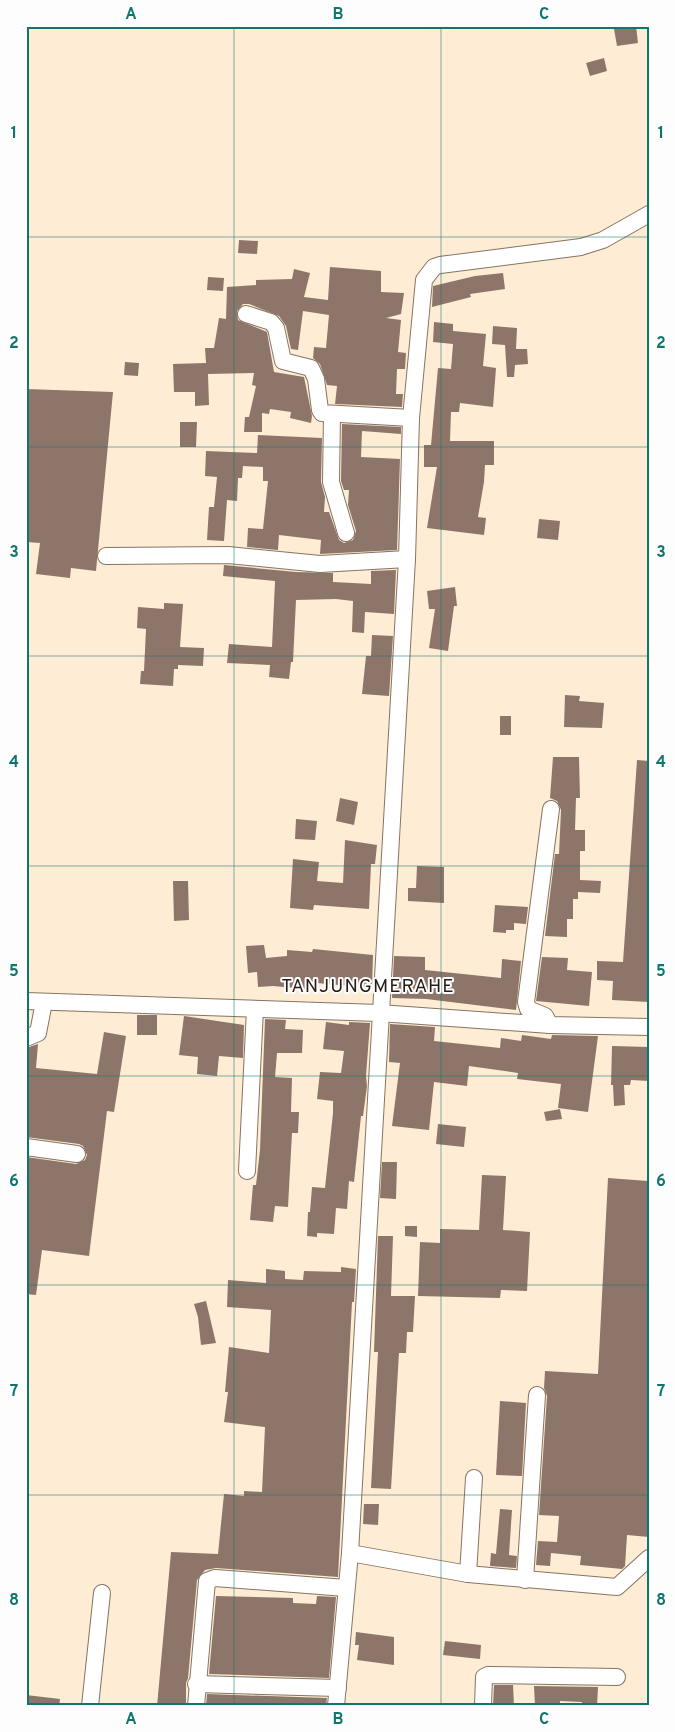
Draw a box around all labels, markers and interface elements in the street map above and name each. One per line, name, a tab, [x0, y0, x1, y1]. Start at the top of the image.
text: A	[125, 5, 137, 25]
text: B	[332, 5, 344, 25]
text: C	[539, 5, 549, 25]
text: 1	[11, 124, 17, 144]
text: 1	[658, 124, 664, 144]
text: 2	[9, 334, 19, 354]
text: 2	[656, 334, 666, 354]
text: 3	[9, 543, 19, 563]
text: 3	[656, 543, 666, 563]
text: 4	[9, 753, 19, 773]
text: 4	[656, 753, 666, 773]
text: 5	[9, 962, 19, 982]
text: 5	[656, 962, 666, 982]
district label: TANJUNGMERAHE	[281, 975, 455, 999]
text: 6	[9, 1172, 19, 1192]
text: 6	[656, 1172, 666, 1192]
text: 7	[10, 1382, 18, 1402]
text: 7	[657, 1382, 665, 1402]
text: 8	[9, 1591, 19, 1611]
text: 8	[656, 1591, 666, 1611]
text: A	[125, 1710, 137, 1730]
text: B	[332, 1710, 344, 1730]
text: C	[539, 1710, 549, 1730]

